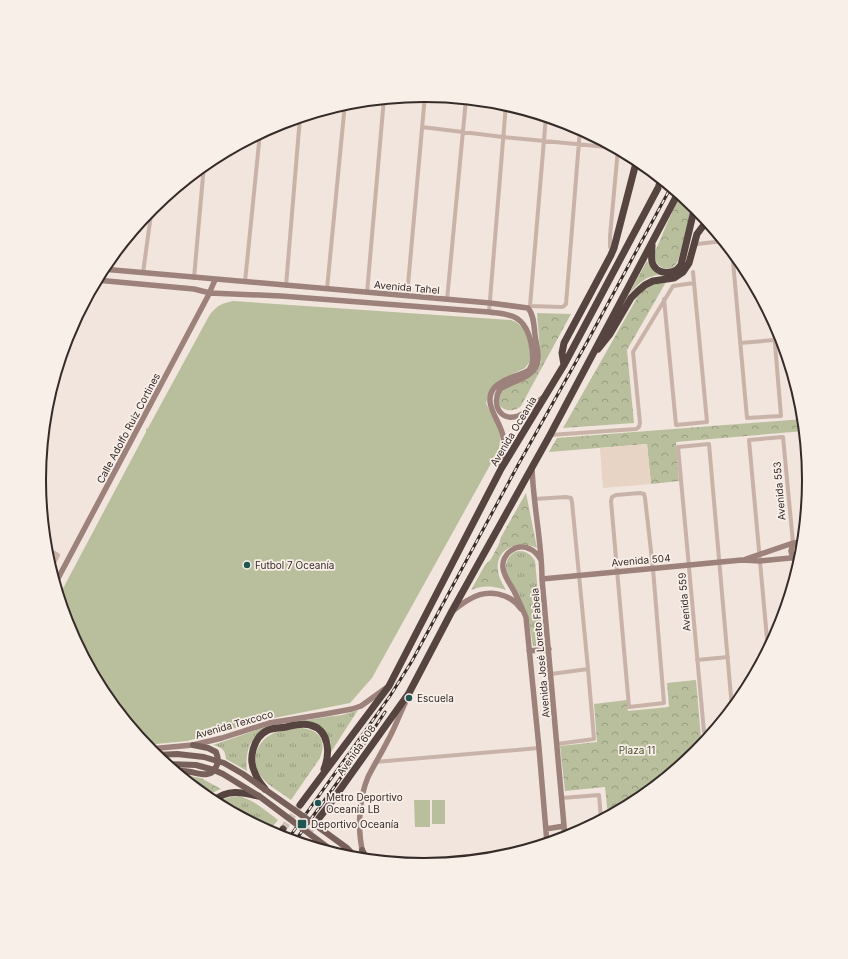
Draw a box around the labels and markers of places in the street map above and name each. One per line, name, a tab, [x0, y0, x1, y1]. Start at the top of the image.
place label: Futbol 7 Oceanía	[255, 559, 334, 571]
marker: Futbol 7 Oceanía	[242, 560, 252, 570]
place label: Escuela	[417, 692, 454, 704]
marker: Escuela	[404, 693, 414, 703]
place label: Metro Deportivo Oceanía LB	[326, 791, 403, 815]
marker: Metro Deportivo Oceanía LB	[313, 798, 323, 808]
marker: Deportivo Oceanía	[296, 818, 308, 830]
place label: Deportivo Oceanía	[311, 818, 399, 830]

